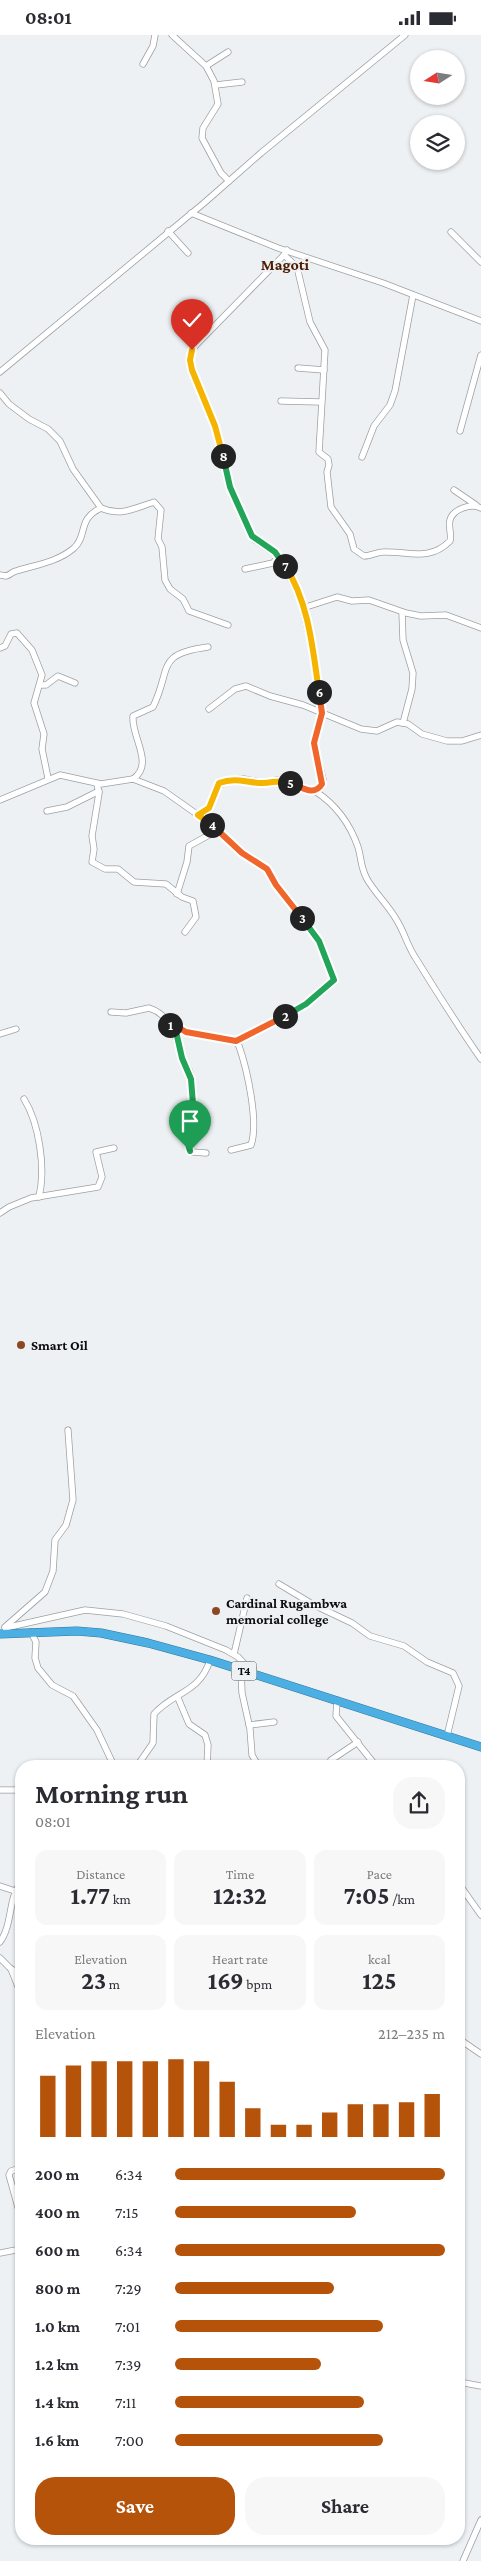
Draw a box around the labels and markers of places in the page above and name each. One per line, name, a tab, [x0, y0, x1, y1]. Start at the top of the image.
pin	[171, 299, 213, 350]
pin: 8	[210, 443, 236, 469]
pin: 7	[272, 553, 298, 579]
pin: 6	[306, 679, 332, 705]
pin: 5	[278, 771, 302, 795]
pin: 4	[200, 813, 224, 837]
pin: 3	[290, 905, 314, 931]
pin: 2	[272, 1003, 298, 1029]
pin: 1	[158, 1013, 182, 1037]
pin	[169, 1100, 211, 1151]
place label: Smart Oil	[31, 1337, 88, 1353]
marker: Smart Oil	[15, 1339, 27, 1351]
place label: Cardinal Rugambwa memorial college	[226, 1595, 347, 1627]
marker: Cardinal Rugambwa memorial college	[210, 1605, 222, 1617]

